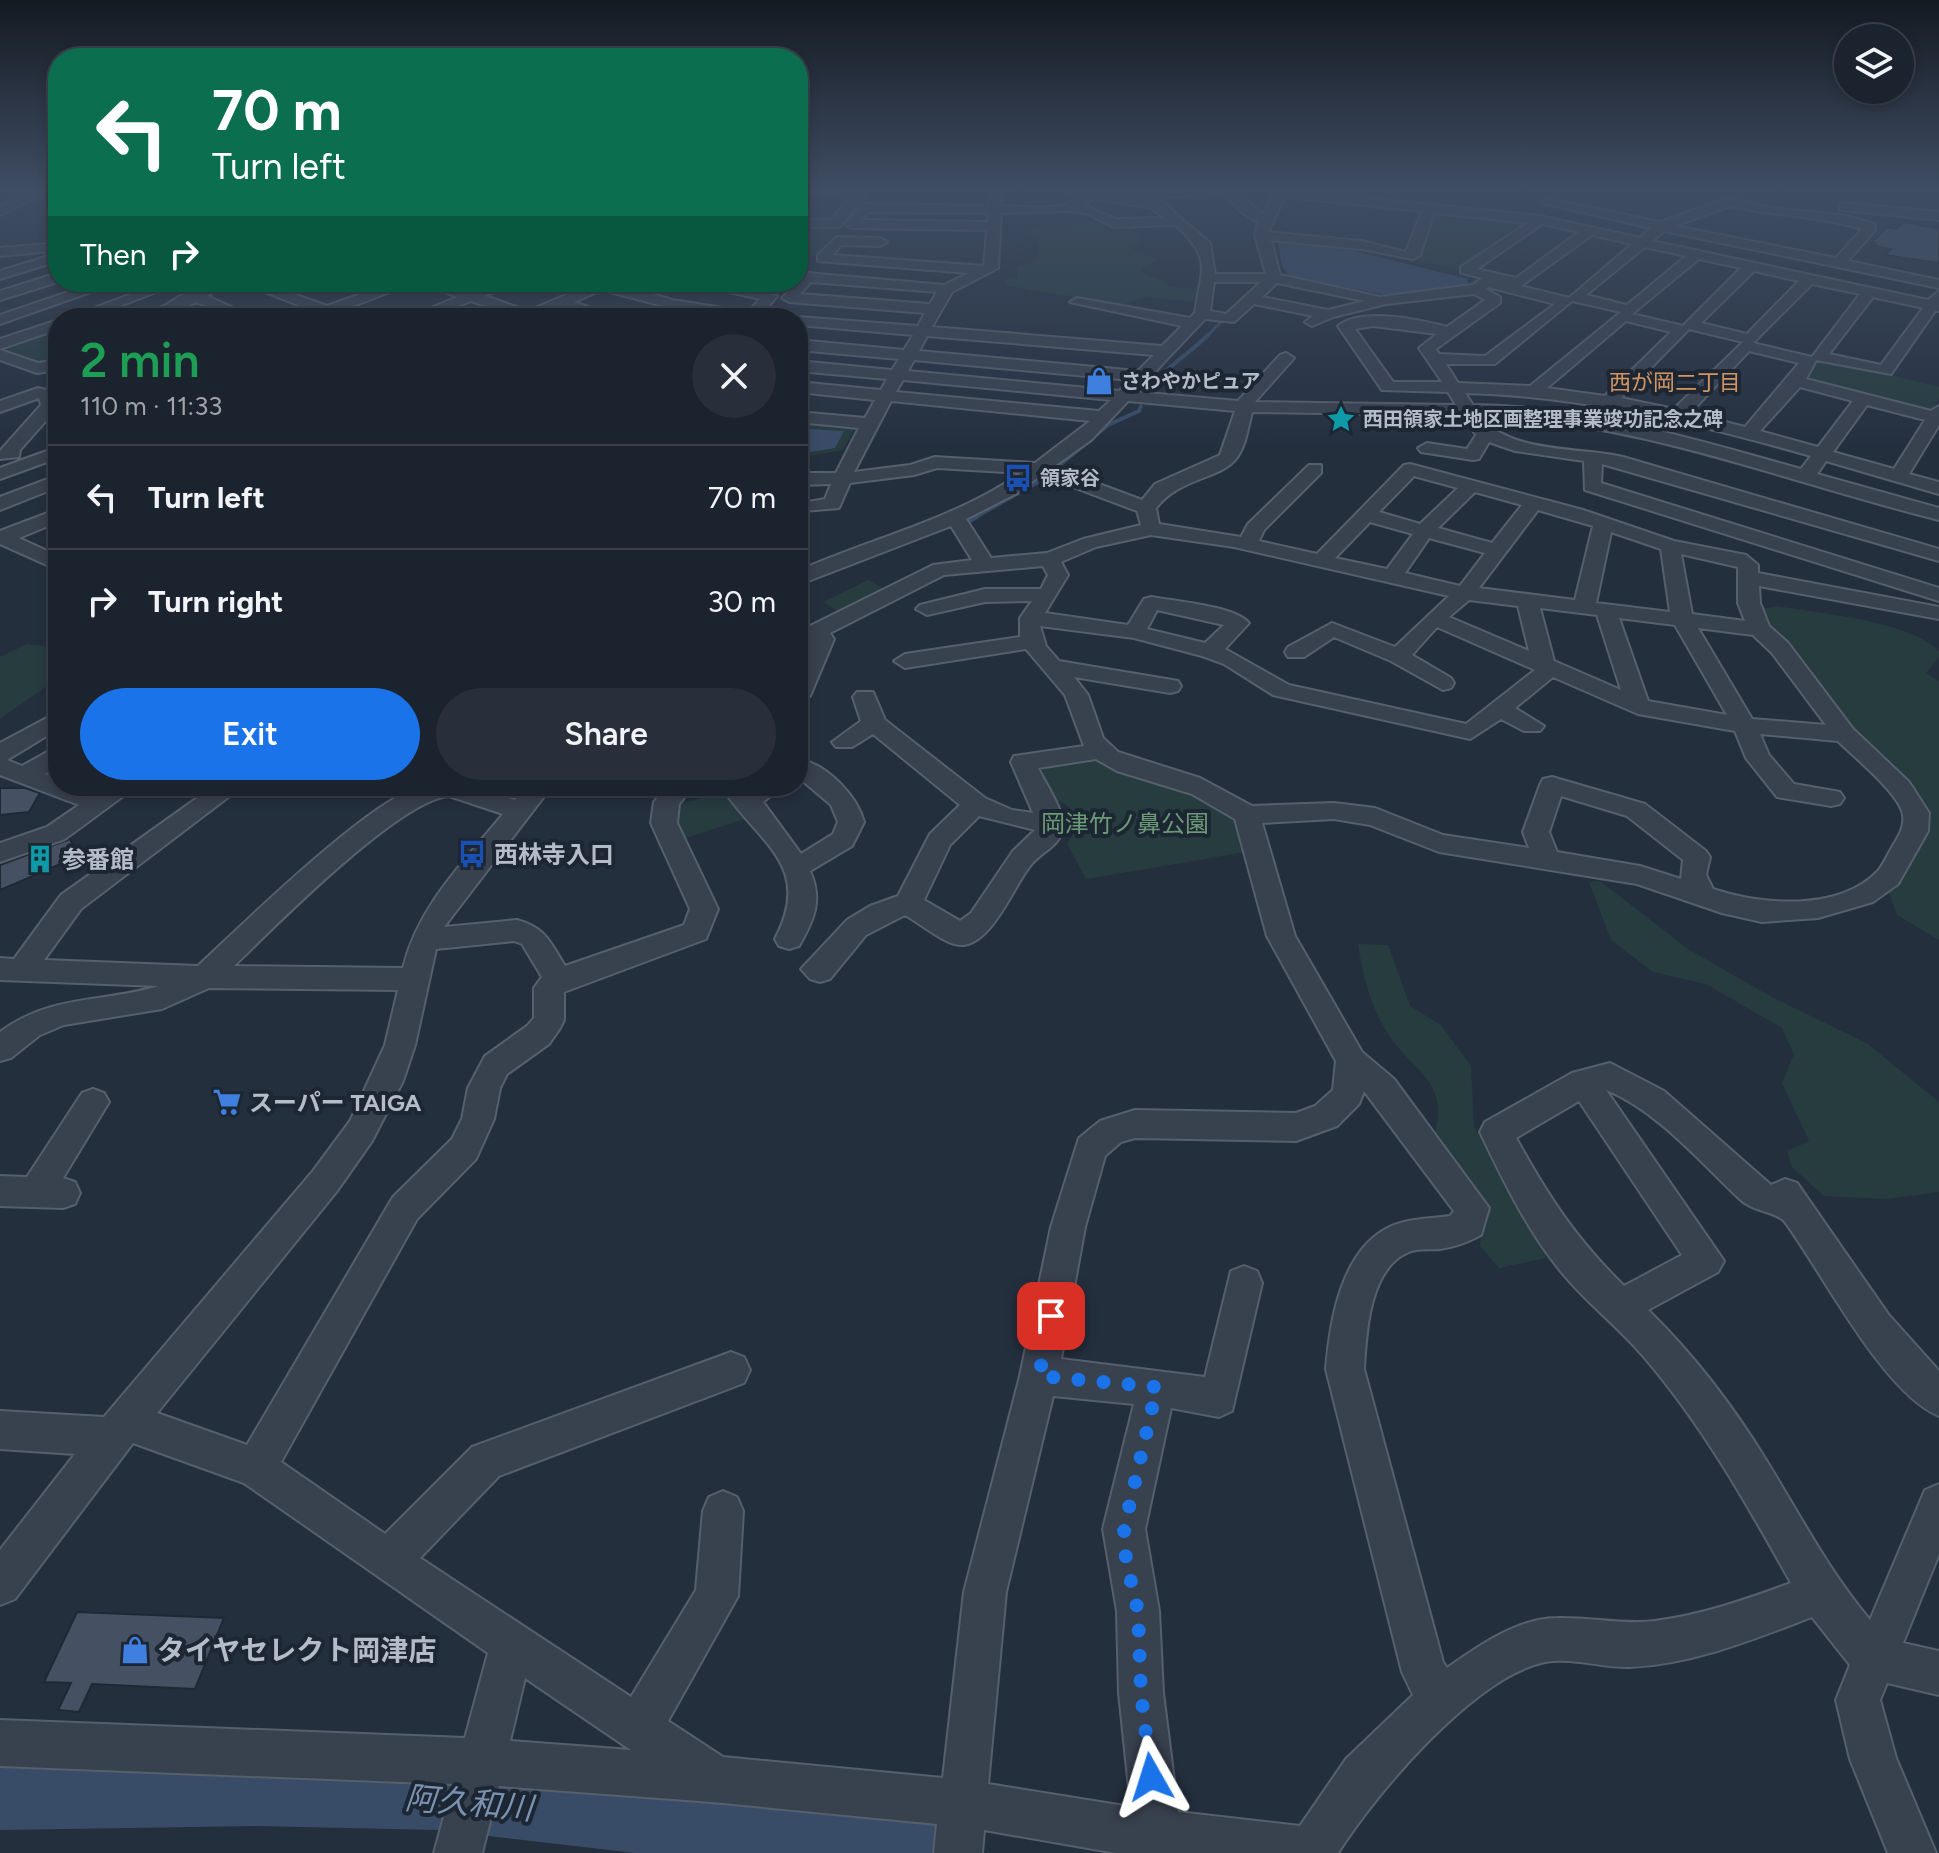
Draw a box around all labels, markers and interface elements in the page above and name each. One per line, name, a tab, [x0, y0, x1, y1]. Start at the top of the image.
map controls	[1834, 24, 1914, 104]
button: layers	[1834, 24, 1914, 104]
text: 70 m	[212, 77, 342, 144]
icon: left	[80, 80, 184, 184]
text: Turn left	[212, 145, 346, 188]
icon: right	[162, 232, 206, 276]
text: Then	[80, 236, 146, 273]
text: 2 min	[80, 331, 200, 389]
button: close	[692, 334, 776, 418]
shop icon: さわやかピュア	[1084, 366, 1114, 396]
place label: さわやかピュア	[1121, 369, 1261, 393]
district label: 西が岡二丁目	[1609, 369, 1741, 396]
text: 110 m · 11:33	[80, 390, 222, 422]
place icon: 西田領家土地区画整理事業竣功記念之碑	[1326, 404, 1356, 434]
place label: 西田領家土地区画整理事業竣功記念之碑	[1363, 407, 1723, 431]
bus stop icon: 領家谷	[1003, 463, 1033, 493]
place label: 領家谷	[1040, 466, 1100, 490]
icon: left	[80, 475, 124, 519]
text: Turn left	[148, 479, 265, 516]
text: 70 m	[708, 479, 776, 516]
icon: right	[80, 579, 124, 623]
text: Turn right	[148, 583, 283, 620]
text: 30 m	[708, 583, 776, 620]
button: Exit	[80, 688, 420, 780]
button: Share	[436, 688, 776, 780]
park label: 岡津竹ノ鼻公園	[1041, 809, 1209, 838]
bus stop icon: 西林寺入口	[457, 839, 487, 869]
place label: 西林寺入口	[494, 840, 614, 869]
building icon: 参番館	[25, 844, 55, 874]
place label: 参番館	[62, 845, 134, 874]
supermarket icon: スーパー TAIGA	[212, 1087, 242, 1117]
place label: スーパー TAIGA	[249, 1088, 421, 1117]
pin	[1017, 1282, 1085, 1350]
icon: arrive	[1029, 1294, 1073, 1338]
place label: タイヤセレクト岡津店	[157, 1633, 436, 1667]
shop icon: タイヤセレクト岡津店	[120, 1635, 150, 1665]
position arrow	[1109, 1735, 1193, 1819]
water label: 阿久和川	[404, 1778, 537, 1828]

